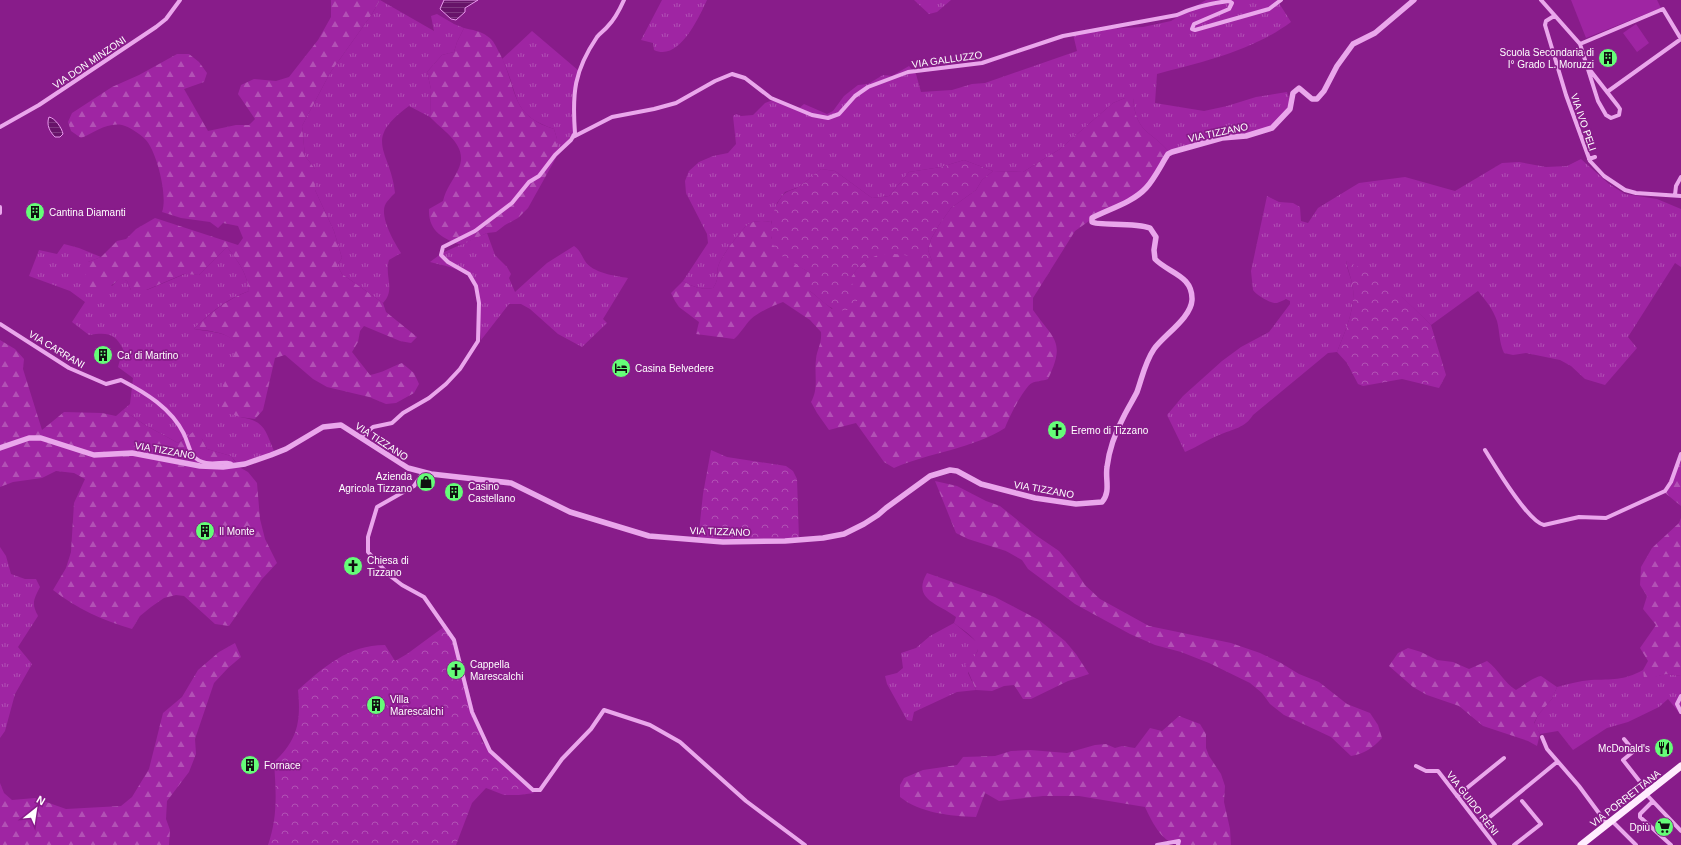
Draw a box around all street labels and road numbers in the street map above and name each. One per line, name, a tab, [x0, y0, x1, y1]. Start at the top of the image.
street label: VIA DON MINZONI	[51, 34, 128, 91]
street label: VIA GALLUZZO	[911, 49, 983, 70]
street label: VIA IVO PELI	[1569, 92, 1598, 152]
street label: VIA TIZZANO	[1187, 121, 1249, 144]
street label: VIA CARRANI	[27, 328, 87, 370]
street label: VIA TIZZANO	[353, 420, 410, 463]
street label: VIA TIZZANO	[134, 440, 196, 461]
street label: VIA TIZZANO	[1013, 479, 1075, 500]
street label: VIA TIZZANO	[689, 525, 751, 538]
street label: VIA PORRETTANA	[1588, 767, 1663, 829]
street label: VIA GUIDO RENI	[1444, 769, 1501, 837]

